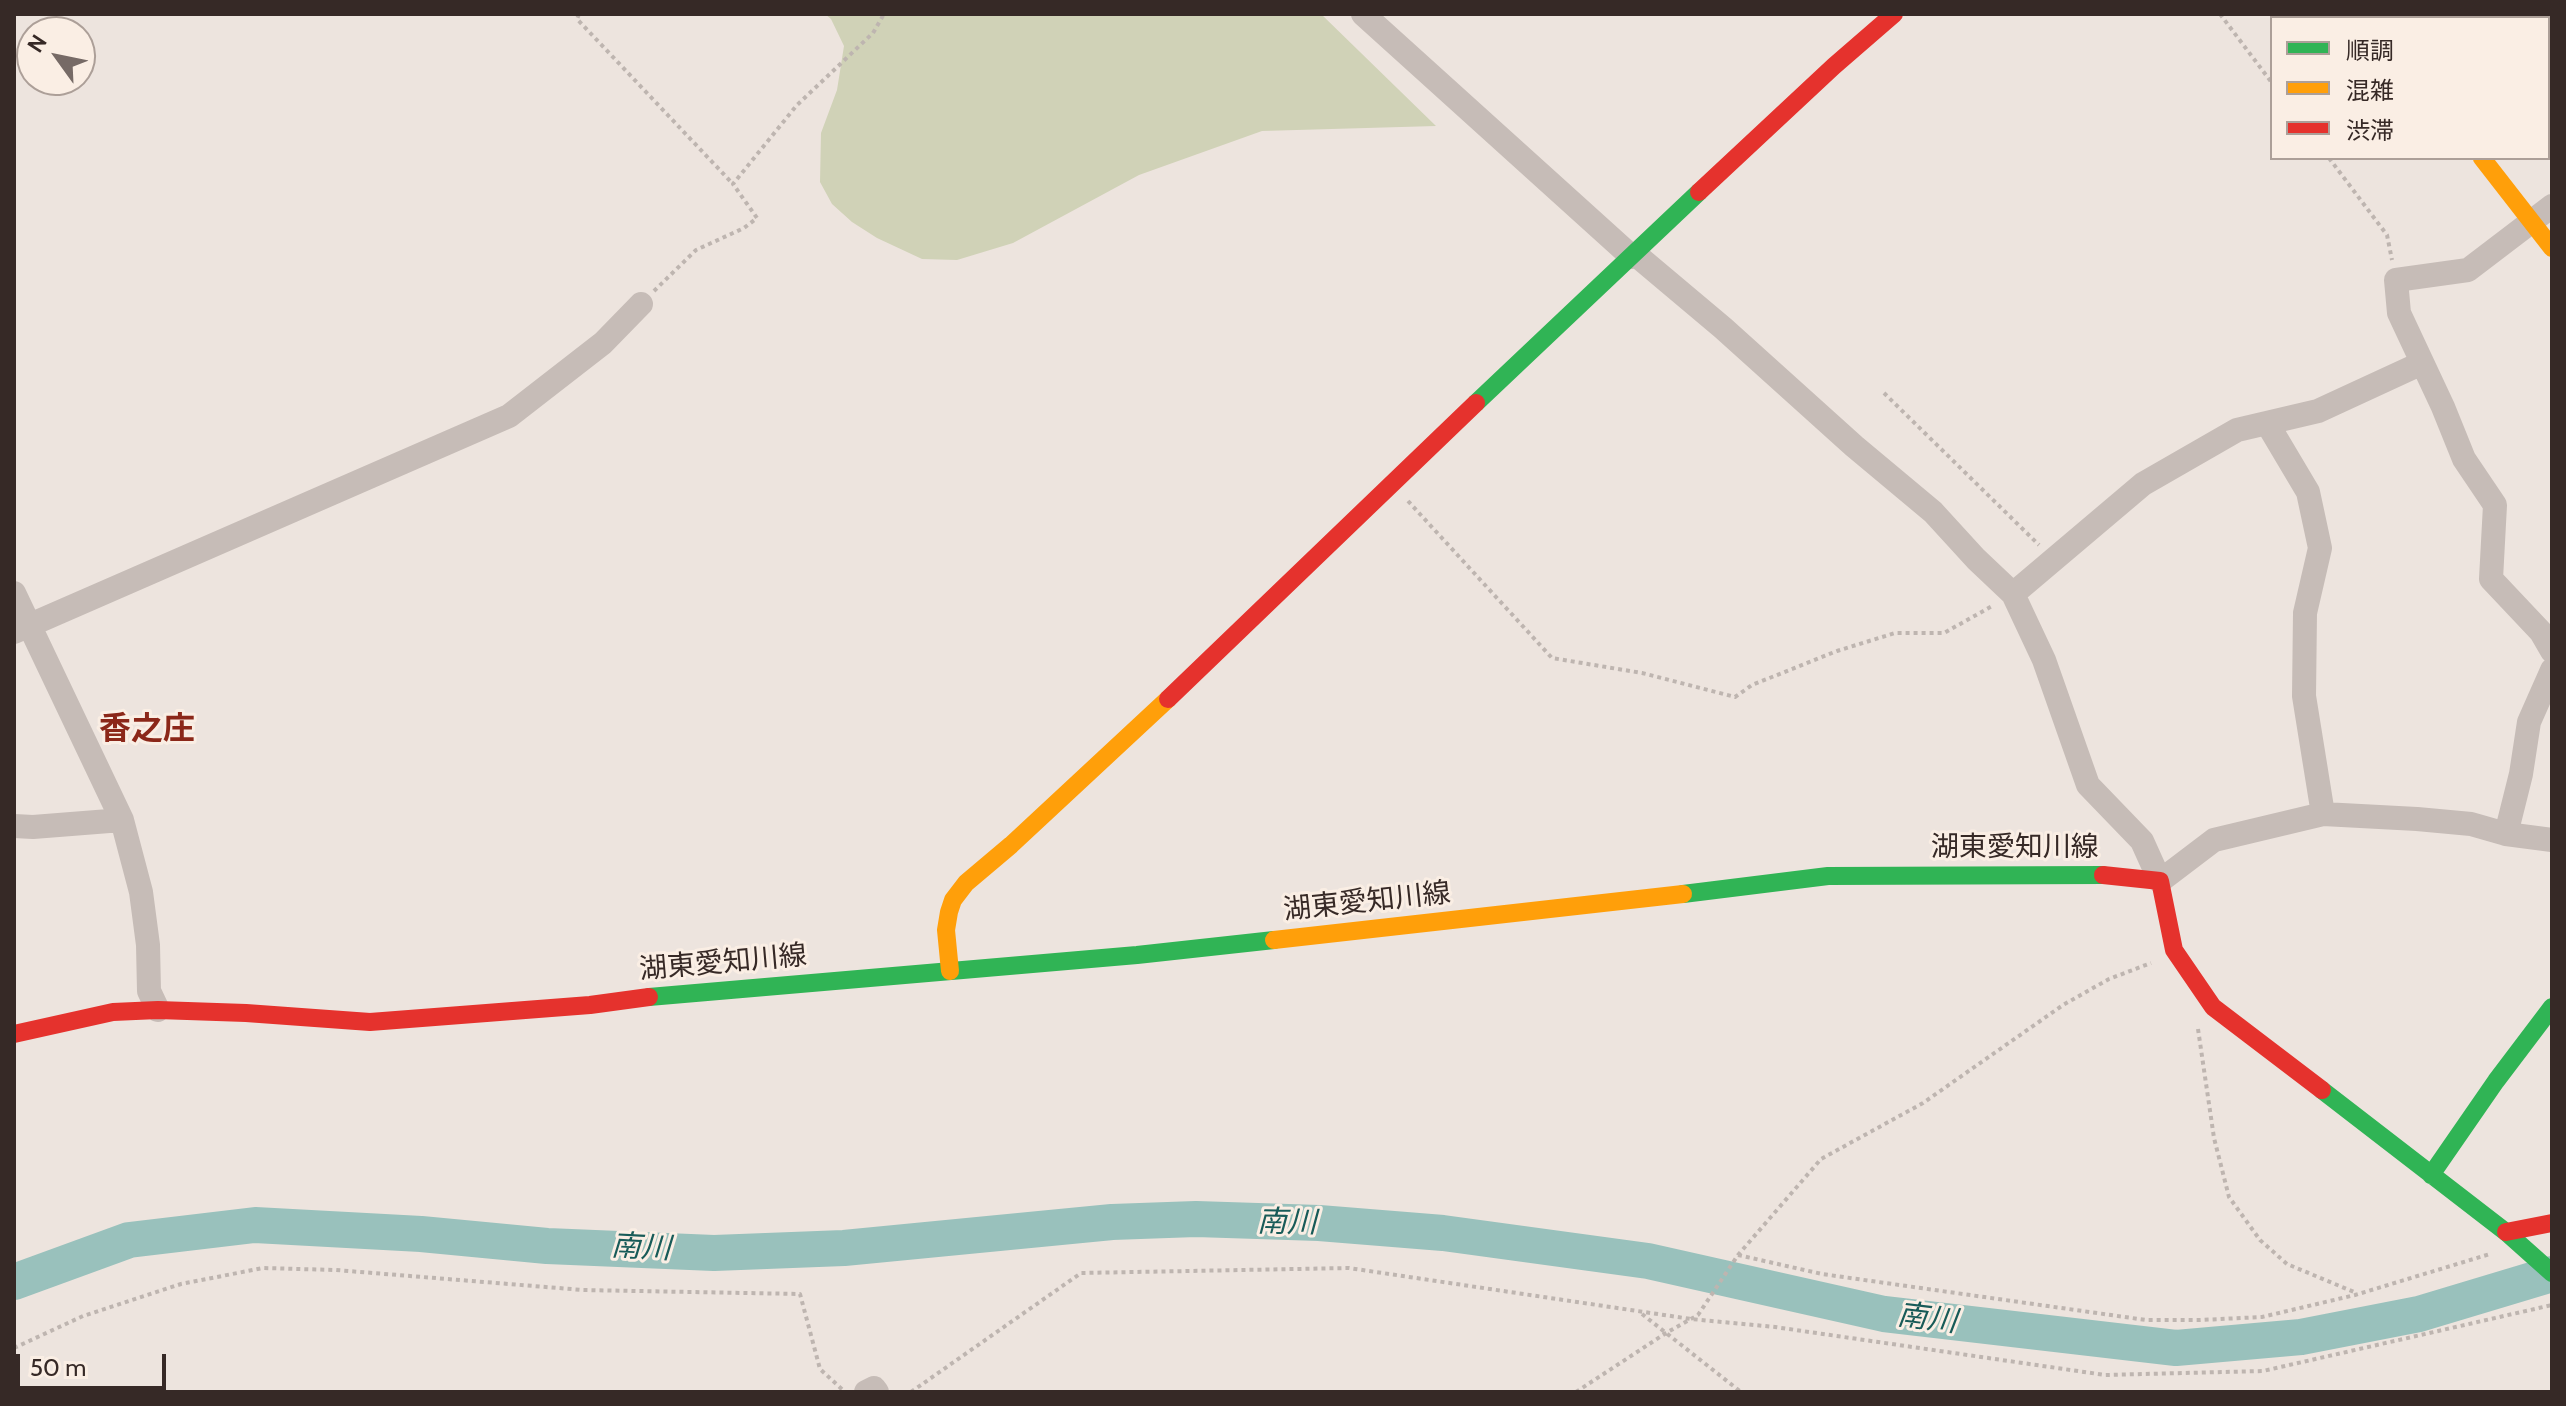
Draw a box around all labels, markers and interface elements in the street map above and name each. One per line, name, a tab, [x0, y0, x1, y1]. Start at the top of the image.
north arrow	[16, 16, 96, 96]
legend	[2270, 16, 2550, 160]
text: N	[22, 30, 53, 58]
text: 順調	[2346, 36, 2394, 65]
text: 混雑	[2346, 76, 2394, 105]
text: 渋滞	[2346, 116, 2394, 145]
district label: 香之庄	[99, 711, 195, 749]
street label: 湖東愛知川線	[1931, 831, 2099, 865]
street label: 湖東愛知川線	[1282, 877, 1452, 927]
street label: 湖東愛知川線	[638, 939, 808, 987]
water label: 南川	[1257, 1204, 1317, 1242]
water label: 南川	[610, 1228, 672, 1268]
water label: 南川	[1895, 1297, 1959, 1341]
scale bar	[20, 1338, 170, 1388]
text: 50 m	[30, 1353, 86, 1382]

